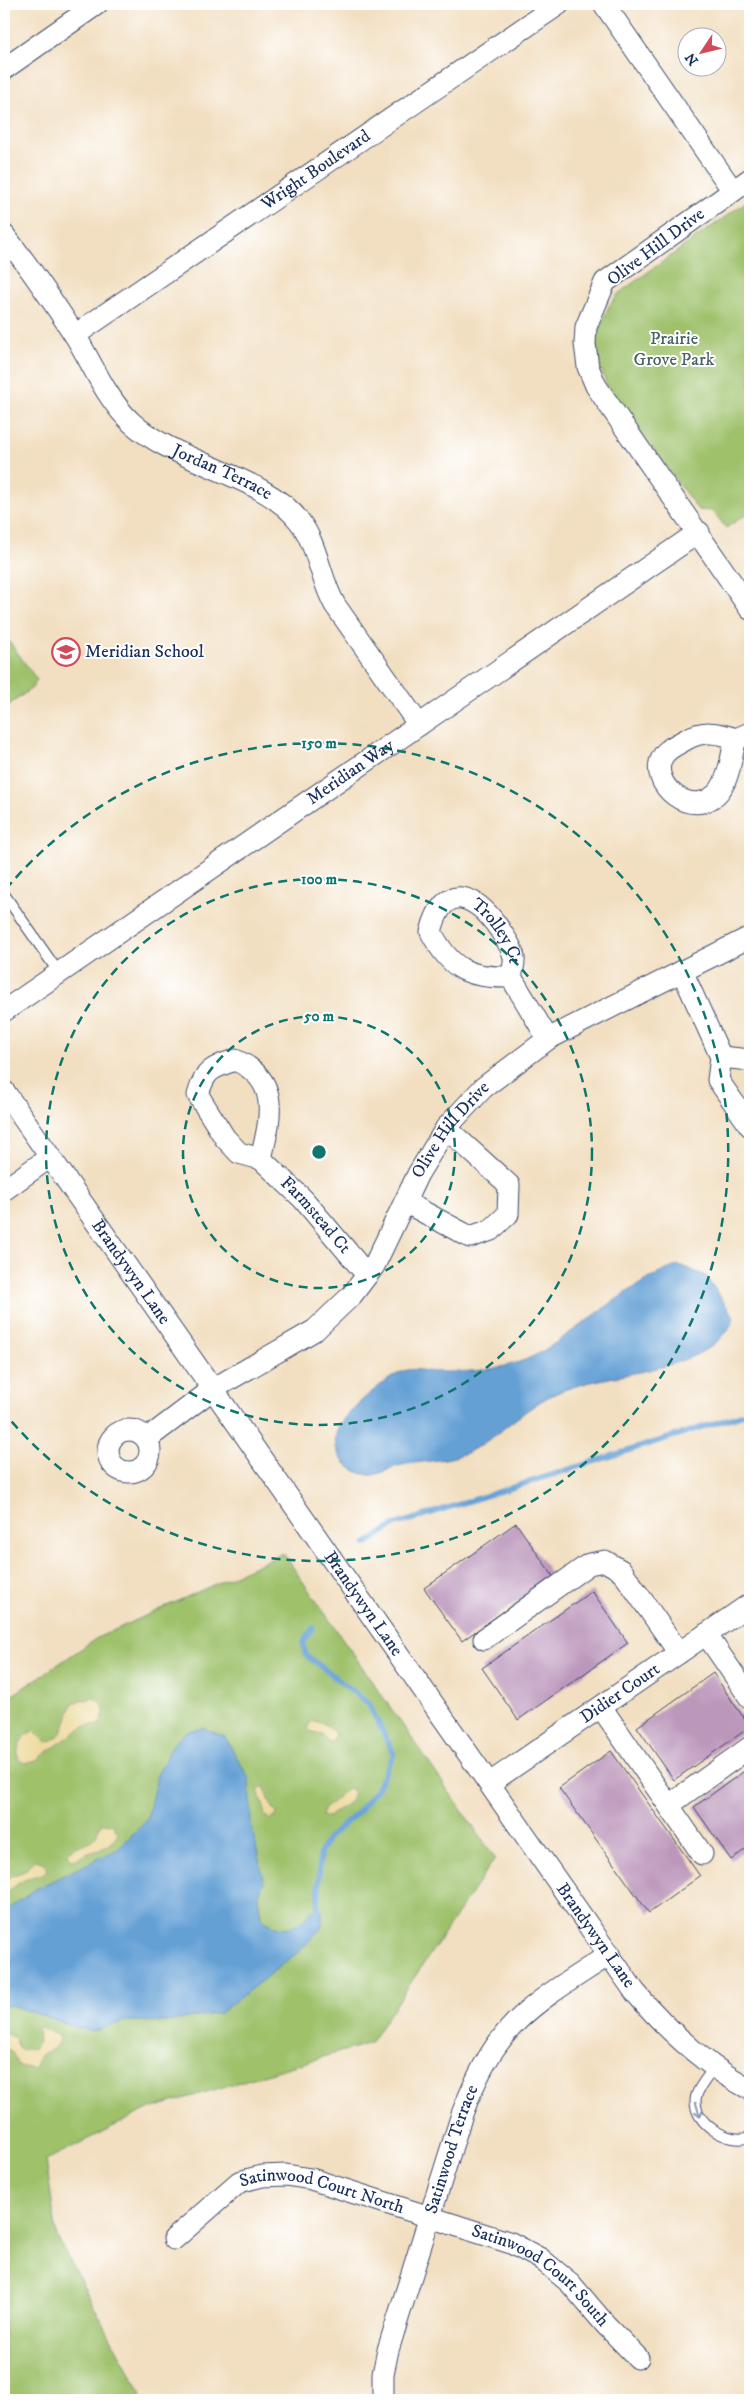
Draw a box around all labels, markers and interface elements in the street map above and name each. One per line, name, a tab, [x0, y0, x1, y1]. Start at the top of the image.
north arrow	[676, 28, 726, 78]
text: N	[681, 49, 703, 69]
street label: Wright Boulevard	[256, 125, 375, 216]
street label: Olive Hill Drive	[603, 203, 709, 291]
park label: Prairie Grove Park	[634, 328, 715, 371]
street label: Jordan Terrace	[167, 439, 276, 505]
school or university icon: Meridian School	[51, 637, 81, 667]
place label: Meridian School	[85, 641, 205, 663]
text: 150 m	[301, 734, 337, 753]
street label: Meridian Way	[303, 734, 399, 810]
text: 100 m	[301, 870, 338, 889]
street label: Trolley Ct	[467, 894, 525, 964]
text: 50 m	[303, 1007, 335, 1026]
street label: Olive Hill Drive	[407, 1076, 494, 1182]
centre of rings	[310, 1143, 328, 1161]
street label: Farmstead Ct	[276, 1172, 356, 1259]
street label: Brandywyn Lane	[86, 1215, 175, 1329]
street label: Brandywyn Lane	[319, 1547, 407, 1661]
street label: Didier Court	[576, 1658, 664, 1728]
street label: Brandywyn Lane	[551, 1879, 640, 1992]
street label: Satinwood Terrace	[420, 2082, 484, 2217]
one-way arrow	[693, 2102, 703, 2118]
street label: Satinwood Court North	[237, 2164, 407, 2219]
street label: Satinwood Court South	[469, 2220, 614, 2332]

